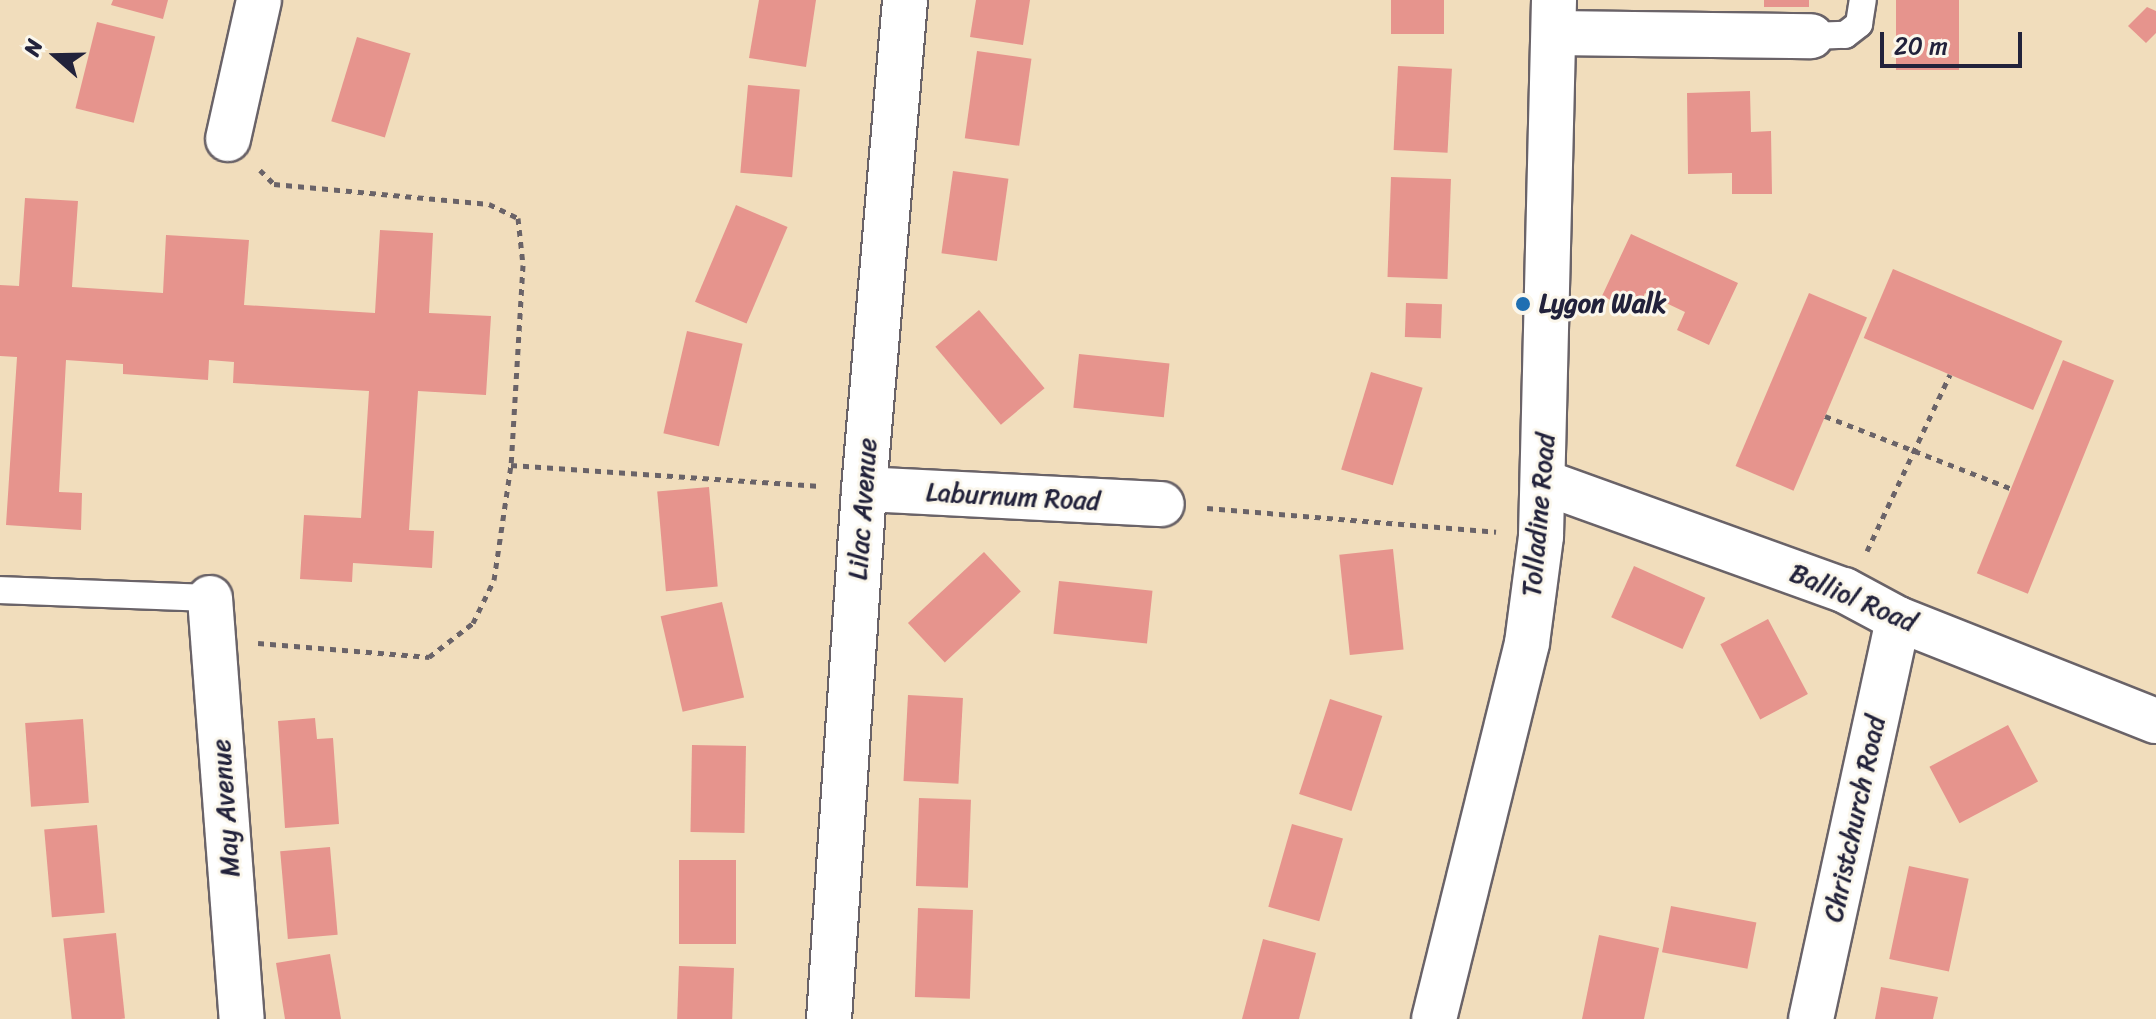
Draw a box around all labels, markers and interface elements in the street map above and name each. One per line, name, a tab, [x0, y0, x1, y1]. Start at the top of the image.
north arrow	[16, 16, 96, 96]
scale bar	[1884, 16, 2026, 66]
text: 20 m	[1894, 25, 1948, 67]
text: N	[12, 34, 54, 61]
place label: Lygon Walk	[1539, 288, 1666, 320]
marker: Lygon Walk	[1514, 295, 1532, 313]
street label: Tolladine Road	[1516, 432, 1562, 598]
street label: Lilac Avenue	[842, 437, 884, 581]
street label: Laburnum Road	[925, 477, 1101, 517]
street label: Balliol Road	[1785, 557, 1921, 639]
street label: Christchurch Road	[1818, 713, 1892, 925]
street label: May Avenue	[206, 738, 246, 878]

